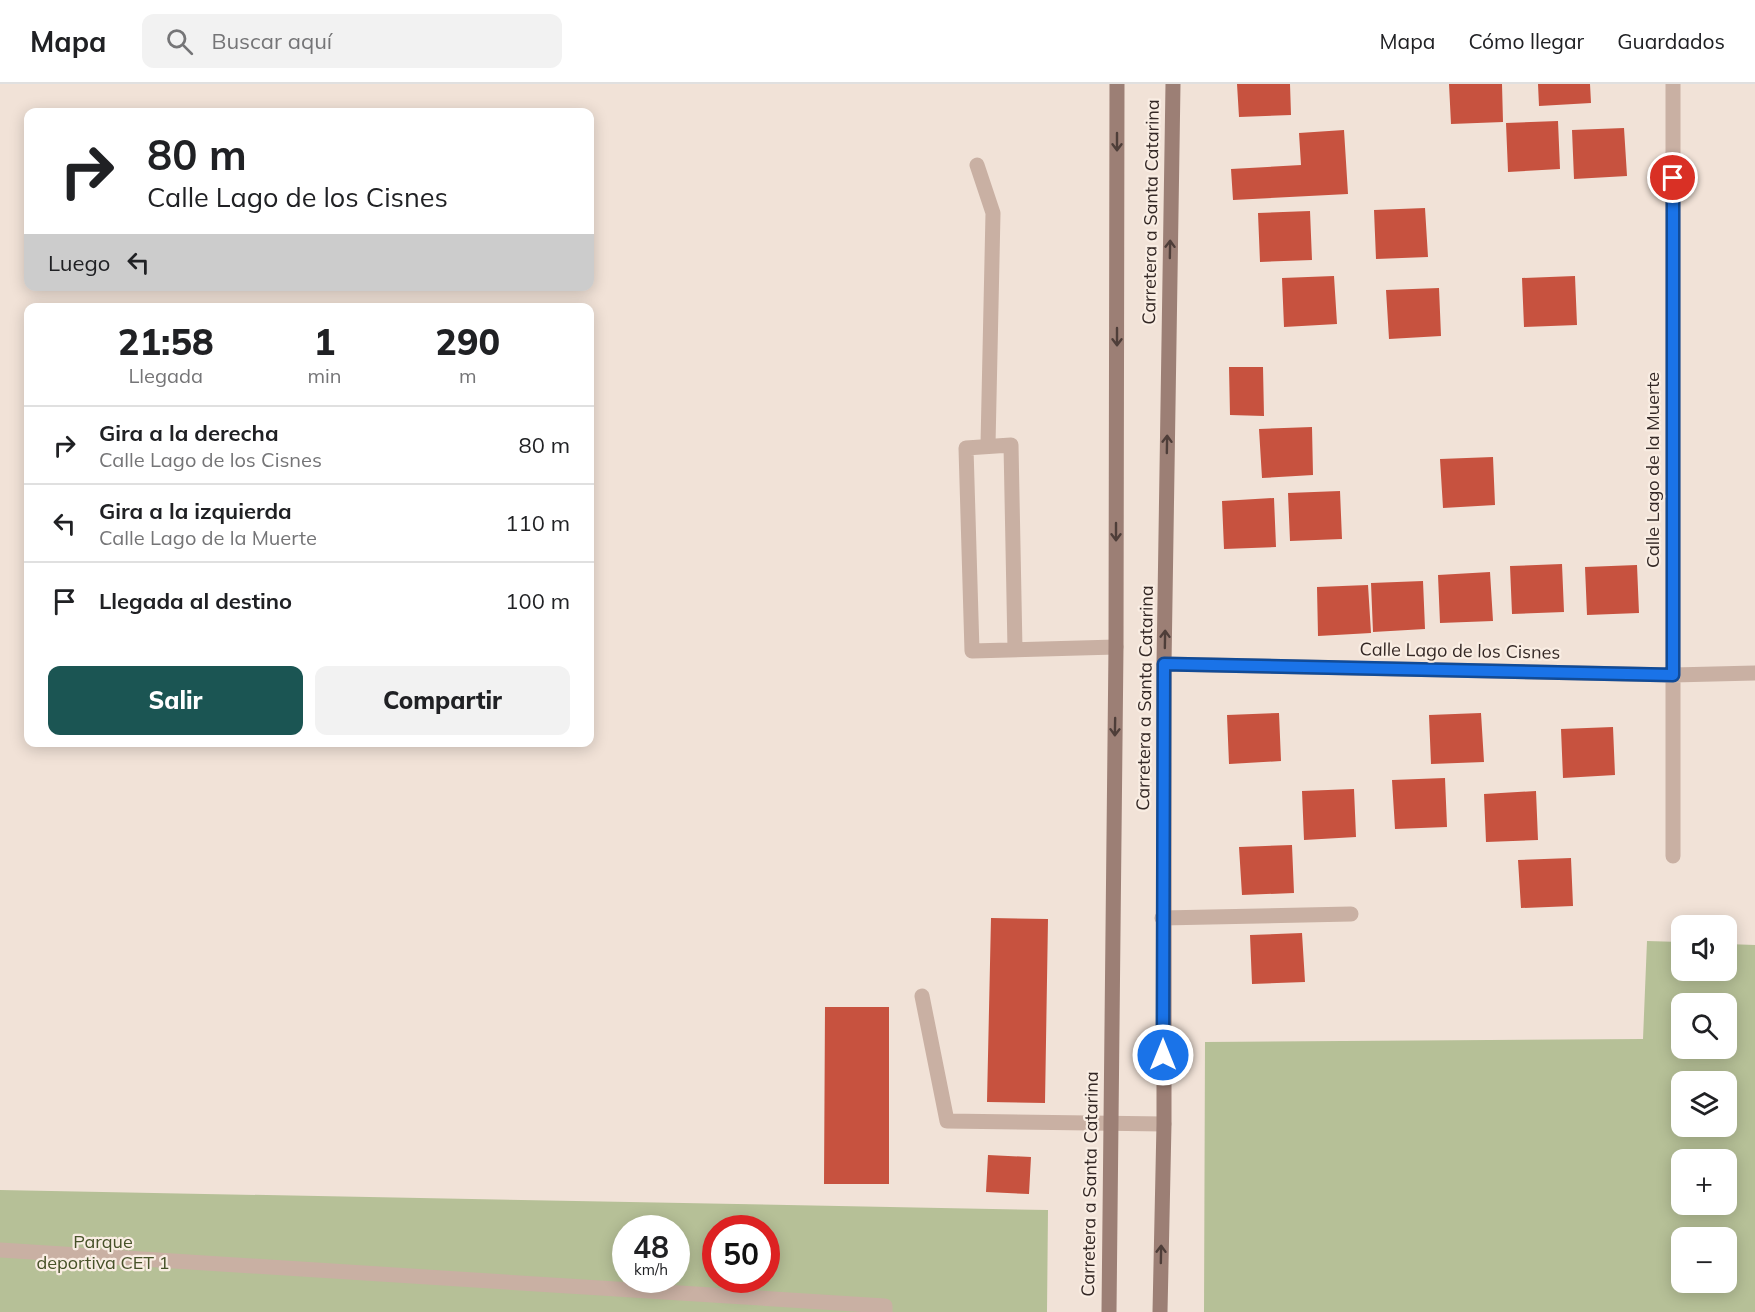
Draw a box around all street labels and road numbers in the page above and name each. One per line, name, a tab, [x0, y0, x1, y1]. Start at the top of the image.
street label: Carretera a Santa Catarina	[1137, 99, 1164, 325]
street label: Calle Lago de la Muerte	[1641, 372, 1664, 568]
street label: Carretera a Santa Catarina	[1131, 585, 1158, 811]
street label: Calle Lago de los Cisnes	[1360, 637, 1561, 664]
street label: Carretera a Santa Catarina	[1076, 1071, 1103, 1297]

